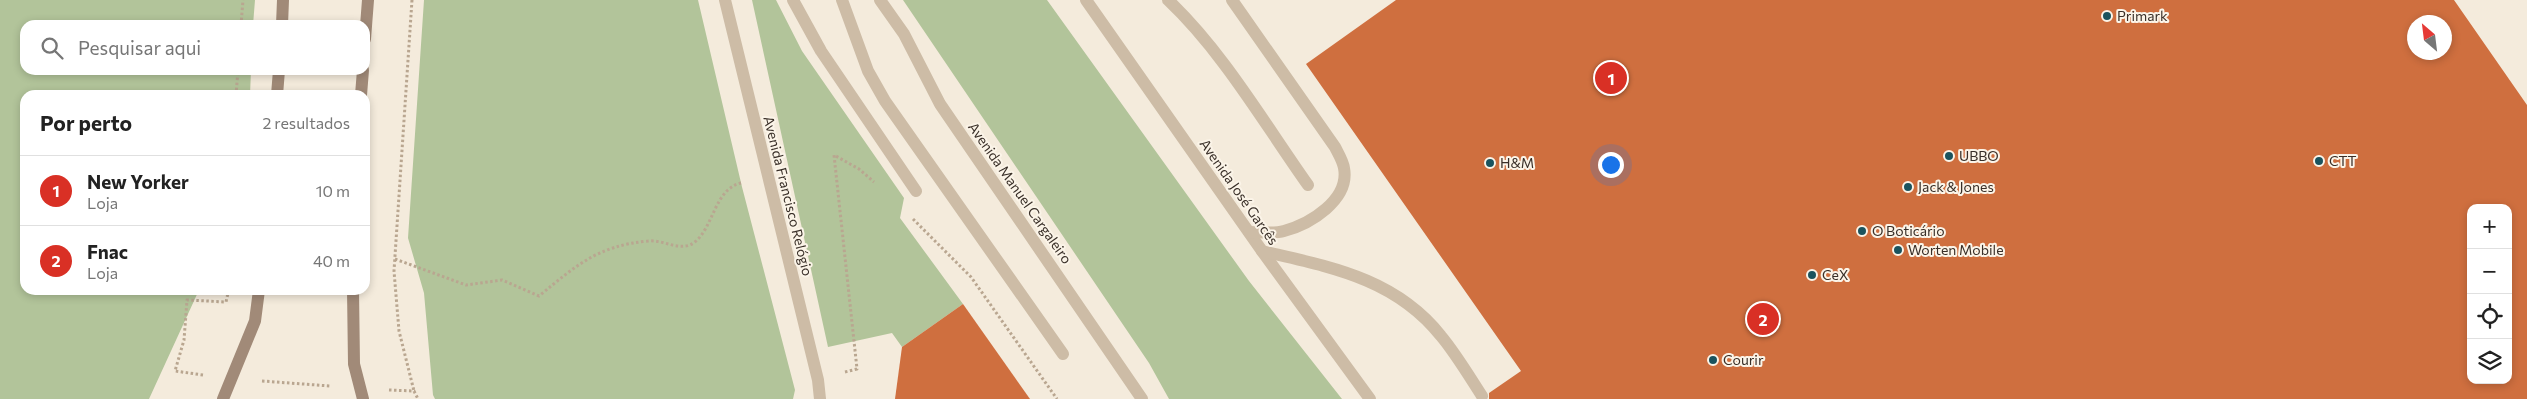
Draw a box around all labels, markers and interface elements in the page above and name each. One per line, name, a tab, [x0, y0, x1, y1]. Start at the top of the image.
place label: Primark	[2117, 7, 2168, 24]
marker: Primark	[2101, 10, 2113, 22]
north arrow	[2407, 15, 2452, 60]
search box	[20, 20, 370, 75]
icon: search	[38, 34, 66, 62]
text: Pesquisar aqui	[78, 36, 201, 59]
pin: 1	[1595, 59, 1627, 97]
text: Por perto	[40, 110, 132, 135]
text: 2 resultados	[262, 113, 350, 132]
street label: Avenida Francisco Relógio	[760, 114, 817, 278]
street label: Avenida Manuel Cargaleiro	[965, 119, 1076, 267]
street label: Avenida José Garcês	[1196, 135, 1282, 248]
place label: UBBO	[1959, 147, 1999, 164]
marker: UBBO	[1943, 150, 1955, 162]
your location	[1598, 152, 1624, 178]
place label: CTT	[2329, 152, 2357, 169]
place label: H&M	[1500, 154, 1534, 171]
marker: CTT	[2313, 155, 2325, 167]
marker: H&M	[1484, 157, 1496, 169]
text: New Yorker	[87, 170, 189, 193]
place label: Jack & Jones	[1918, 178, 1994, 195]
text: 1	[52, 181, 60, 200]
text: 10 m	[316, 181, 350, 200]
marker: Jack & Jones	[1902, 181, 1914, 193]
text: Loja	[87, 193, 118, 212]
map controls	[2467, 204, 2512, 384]
button: +	[2467, 204, 2512, 249]
place label: O Boticário	[1872, 222, 1945, 239]
marker: O Boticário	[1856, 225, 1868, 237]
text: Fnac	[87, 240, 128, 263]
place label: Worten Mobile	[1908, 241, 2004, 258]
marker: Worten Mobile	[1892, 244, 1904, 256]
button: −	[2467, 249, 2512, 294]
text: 2	[51, 251, 61, 270]
text: 40 m	[313, 251, 350, 270]
text: Loja	[87, 263, 118, 282]
place label: CeX	[1822, 266, 1848, 283]
marker: CeX	[1806, 269, 1818, 281]
button: locate	[2467, 294, 2512, 339]
pin: 2	[1747, 300, 1779, 338]
button: layers	[2467, 339, 2512, 384]
place label: Courir	[1723, 351, 1764, 368]
marker: Courir	[1707, 354, 1719, 366]

